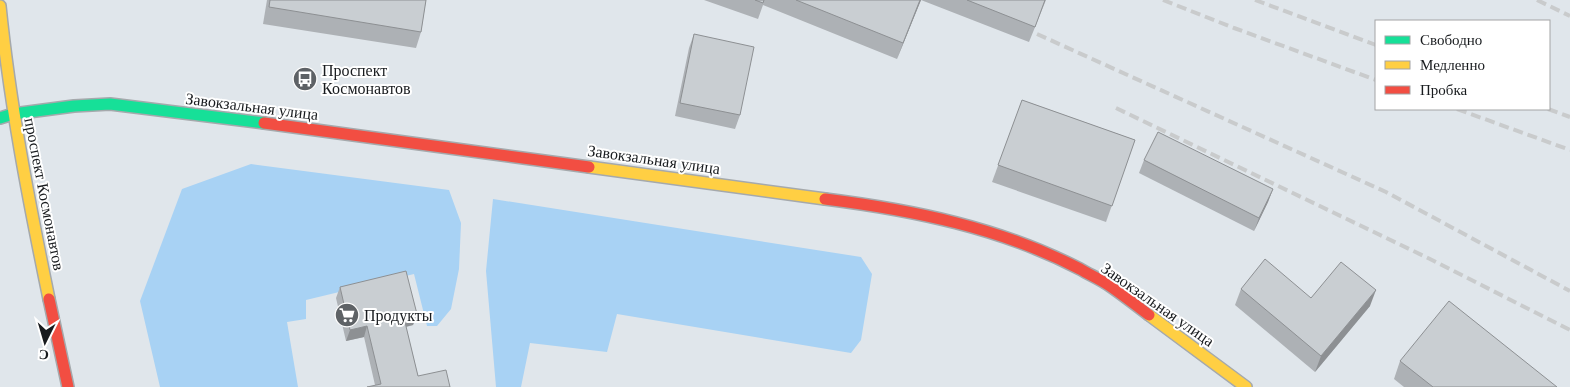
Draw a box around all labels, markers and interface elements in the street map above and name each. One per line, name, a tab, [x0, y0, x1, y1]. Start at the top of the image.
legend	[1375, 20, 1550, 110]
text: Свободно	[1420, 32, 1482, 48]
text: Медленно	[1420, 57, 1485, 73]
place label: Проспект Космонавтов	[322, 62, 411, 97]
bus stop icon: Проспект Космонавтов	[292, 66, 318, 92]
text: Пробка	[1420, 82, 1468, 98]
street label: Завокзальная улица	[185, 90, 319, 124]
street label: проспект Космонавтов	[20, 116, 68, 272]
street label: Завокзальная улица	[587, 142, 721, 178]
street label: Завокзальная улица	[1098, 259, 1217, 350]
supermarket icon: Продукты	[334, 302, 360, 328]
place label: Продукты	[364, 307, 433, 325]
north arrow	[20, 317, 70, 367]
text: С	[38, 347, 50, 362]

